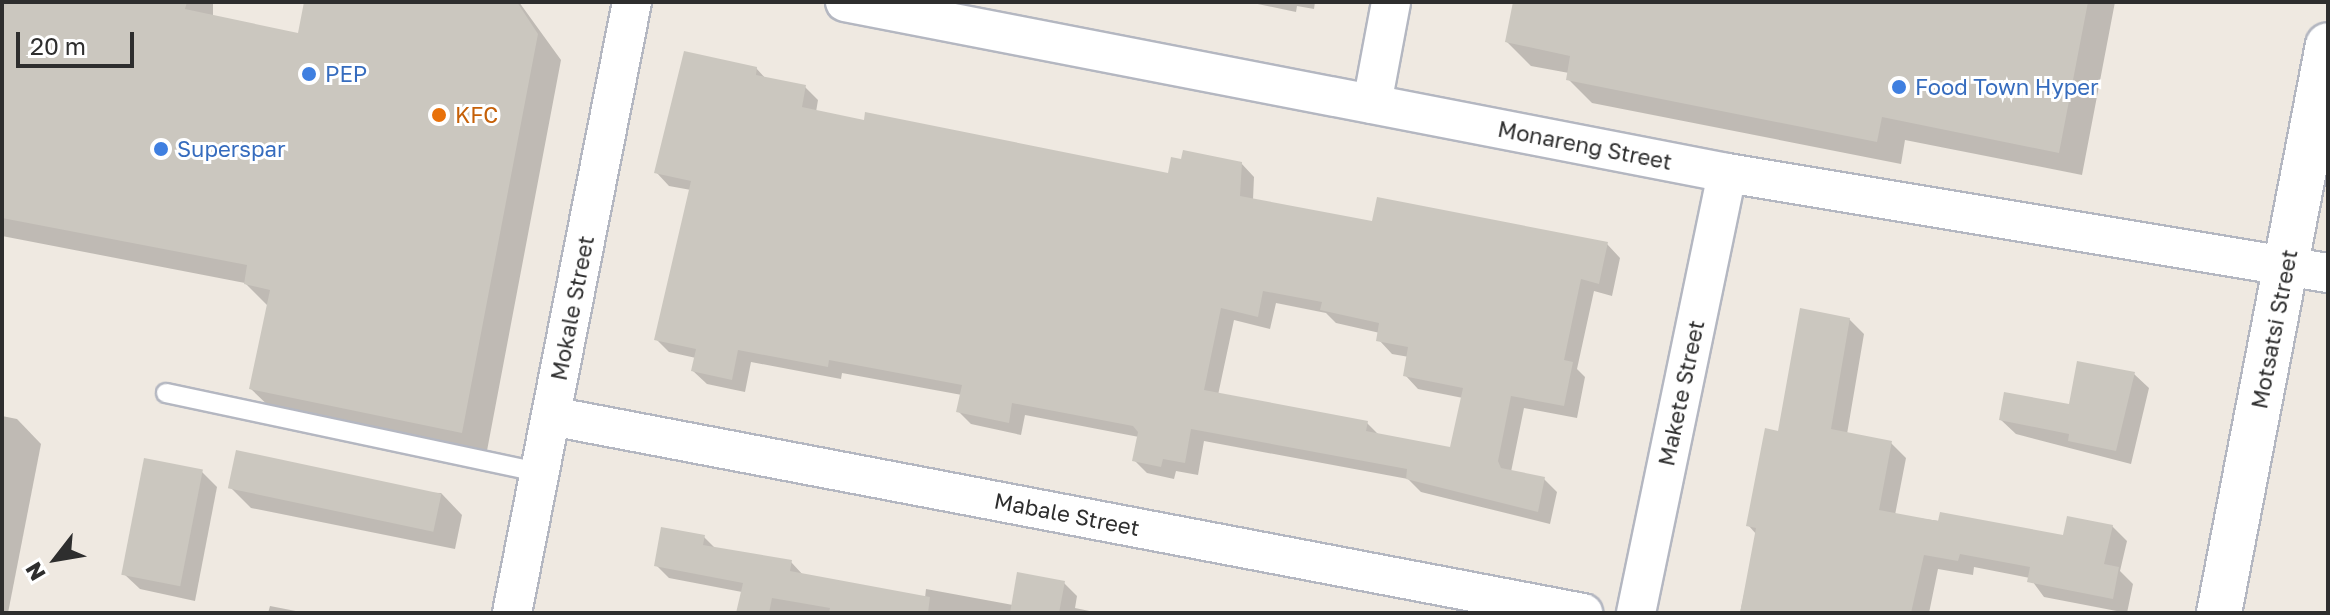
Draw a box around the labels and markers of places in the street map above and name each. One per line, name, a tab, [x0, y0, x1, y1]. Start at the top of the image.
place label: PEP	[325, 61, 367, 87]
marker: PEP	[300, 65, 318, 83]
place label: Food Town Hyper	[1915, 74, 2099, 100]
marker: Food Town Hyper	[1890, 78, 1908, 96]
place label: KFC	[455, 102, 498, 128]
marker: KFC	[430, 106, 448, 124]
place label: Superspar	[177, 136, 285, 162]
marker: Superspar	[152, 140, 170, 158]

